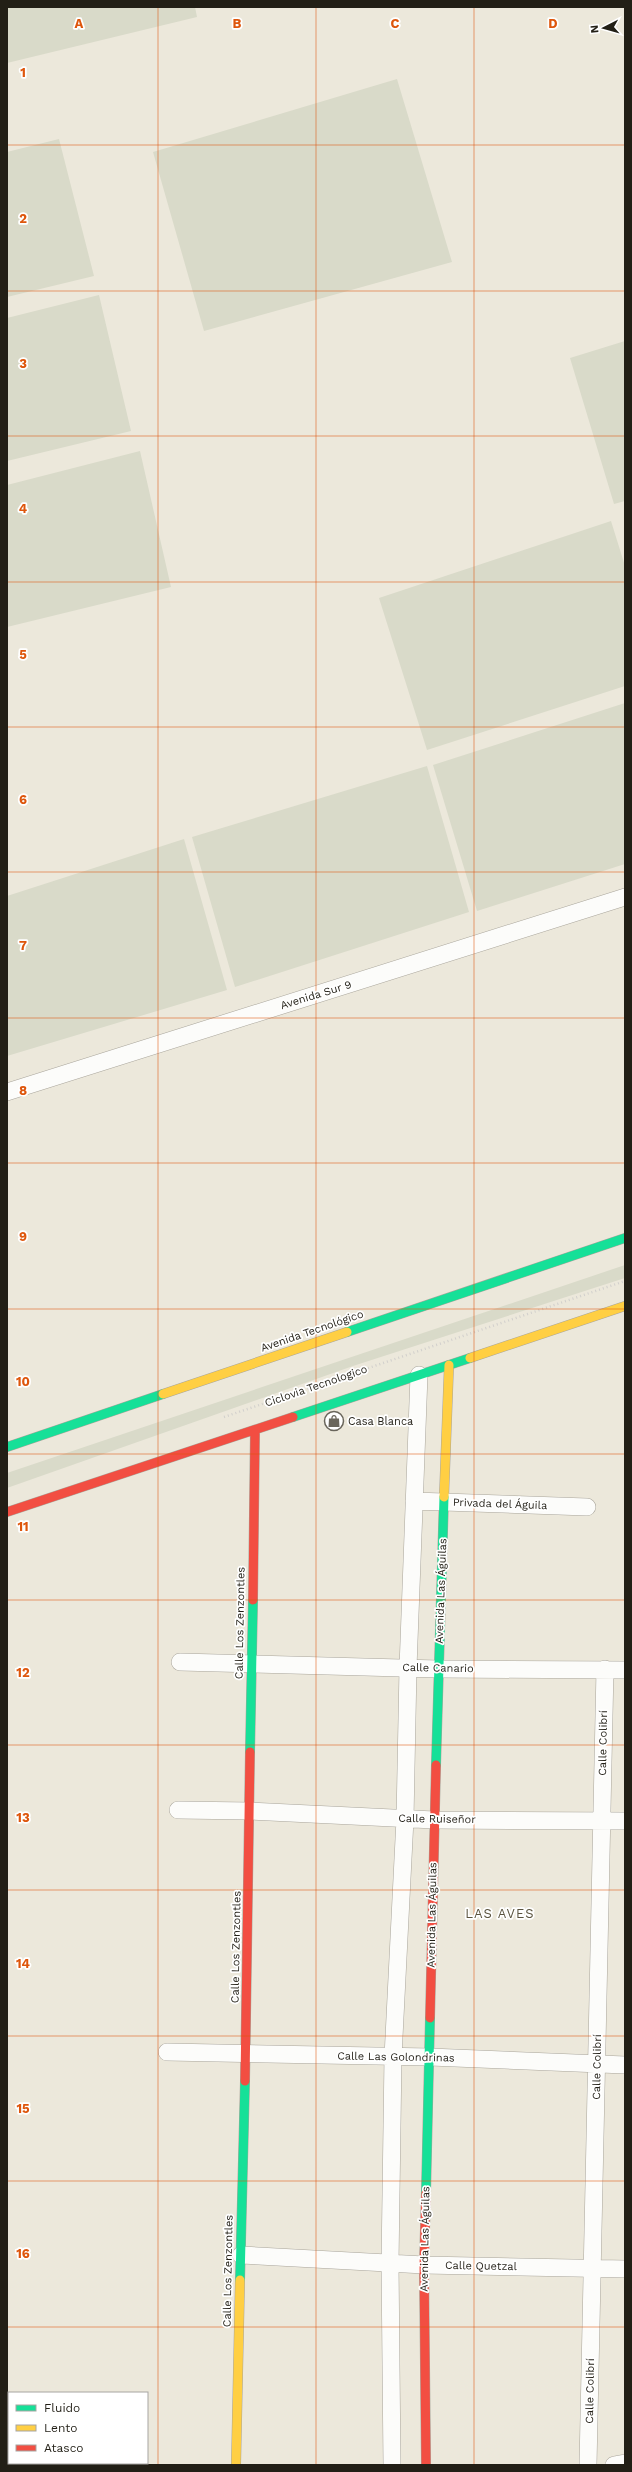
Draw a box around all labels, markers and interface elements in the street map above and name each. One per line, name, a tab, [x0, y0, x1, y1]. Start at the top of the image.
north arrow	[584, 8, 624, 48]
text: A	[75, 16, 84, 31]
text: B	[233, 16, 242, 31]
text: C	[391, 16, 400, 31]
text: D	[548, 16, 558, 31]
text: N	[588, 24, 601, 34]
text: 1	[20, 65, 26, 80]
text: 2	[19, 211, 27, 226]
text: 3	[19, 356, 27, 371]
text: 4	[19, 501, 28, 516]
text: 5	[19, 647, 27, 662]
text: 6	[19, 792, 27, 807]
text: 7	[19, 938, 27, 953]
street label: Avenida Sur 9	[279, 978, 353, 1012]
text: 8	[19, 1083, 27, 1098]
text: 9	[19, 1229, 27, 1244]
street label: Avenida Tecnológico	[259, 1307, 365, 1355]
street label: Ciclovia Tecnologico	[263, 1362, 369, 1410]
text: 10	[16, 1374, 30, 1389]
shop icon: Casa Blanca	[323, 1410, 345, 1432]
place label: Casa Blanca	[348, 1415, 413, 1428]
street label: Privada del Águila	[453, 1495, 547, 1512]
text: 11	[17, 1519, 29, 1534]
street label: Avenida Las Águilas	[432, 1538, 449, 1644]
street label: Calle Los Zenzontles	[233, 1567, 247, 1679]
street label: Calle Canario	[402, 1661, 474, 1675]
text: 12	[16, 1665, 30, 1680]
street label: Calle Colibrí	[596, 1710, 610, 1776]
text: 13	[16, 1810, 30, 1825]
street label: Calle Ruiseñor	[398, 1812, 476, 1826]
street label: Avenida Las Águilas	[424, 1862, 439, 1968]
street label: Calle Los Zenzontles	[229, 1891, 243, 2003]
district label: LAS AVES	[465, 1906, 535, 1921]
text: 14	[16, 1956, 31, 1971]
street label: Calle Colibrí	[590, 2034, 604, 2100]
street label: Calle Las Golondrinas	[337, 2049, 455, 2065]
text: 15	[16, 2101, 30, 2116]
street label: Avenida Las Águilas	[417, 2186, 432, 2292]
street label: Calle Los Zenzontles	[221, 2215, 235, 2327]
text: 16	[16, 2246, 30, 2261]
street label: Calle Quetzal	[445, 2259, 518, 2273]
street label: Calle Colibrí	[583, 2358, 597, 2424]
legend	[8, 2392, 148, 2464]
text: Fluido	[44, 2401, 80, 2415]
text: Lento	[44, 2421, 78, 2435]
text: Atasco	[44, 2441, 84, 2455]

